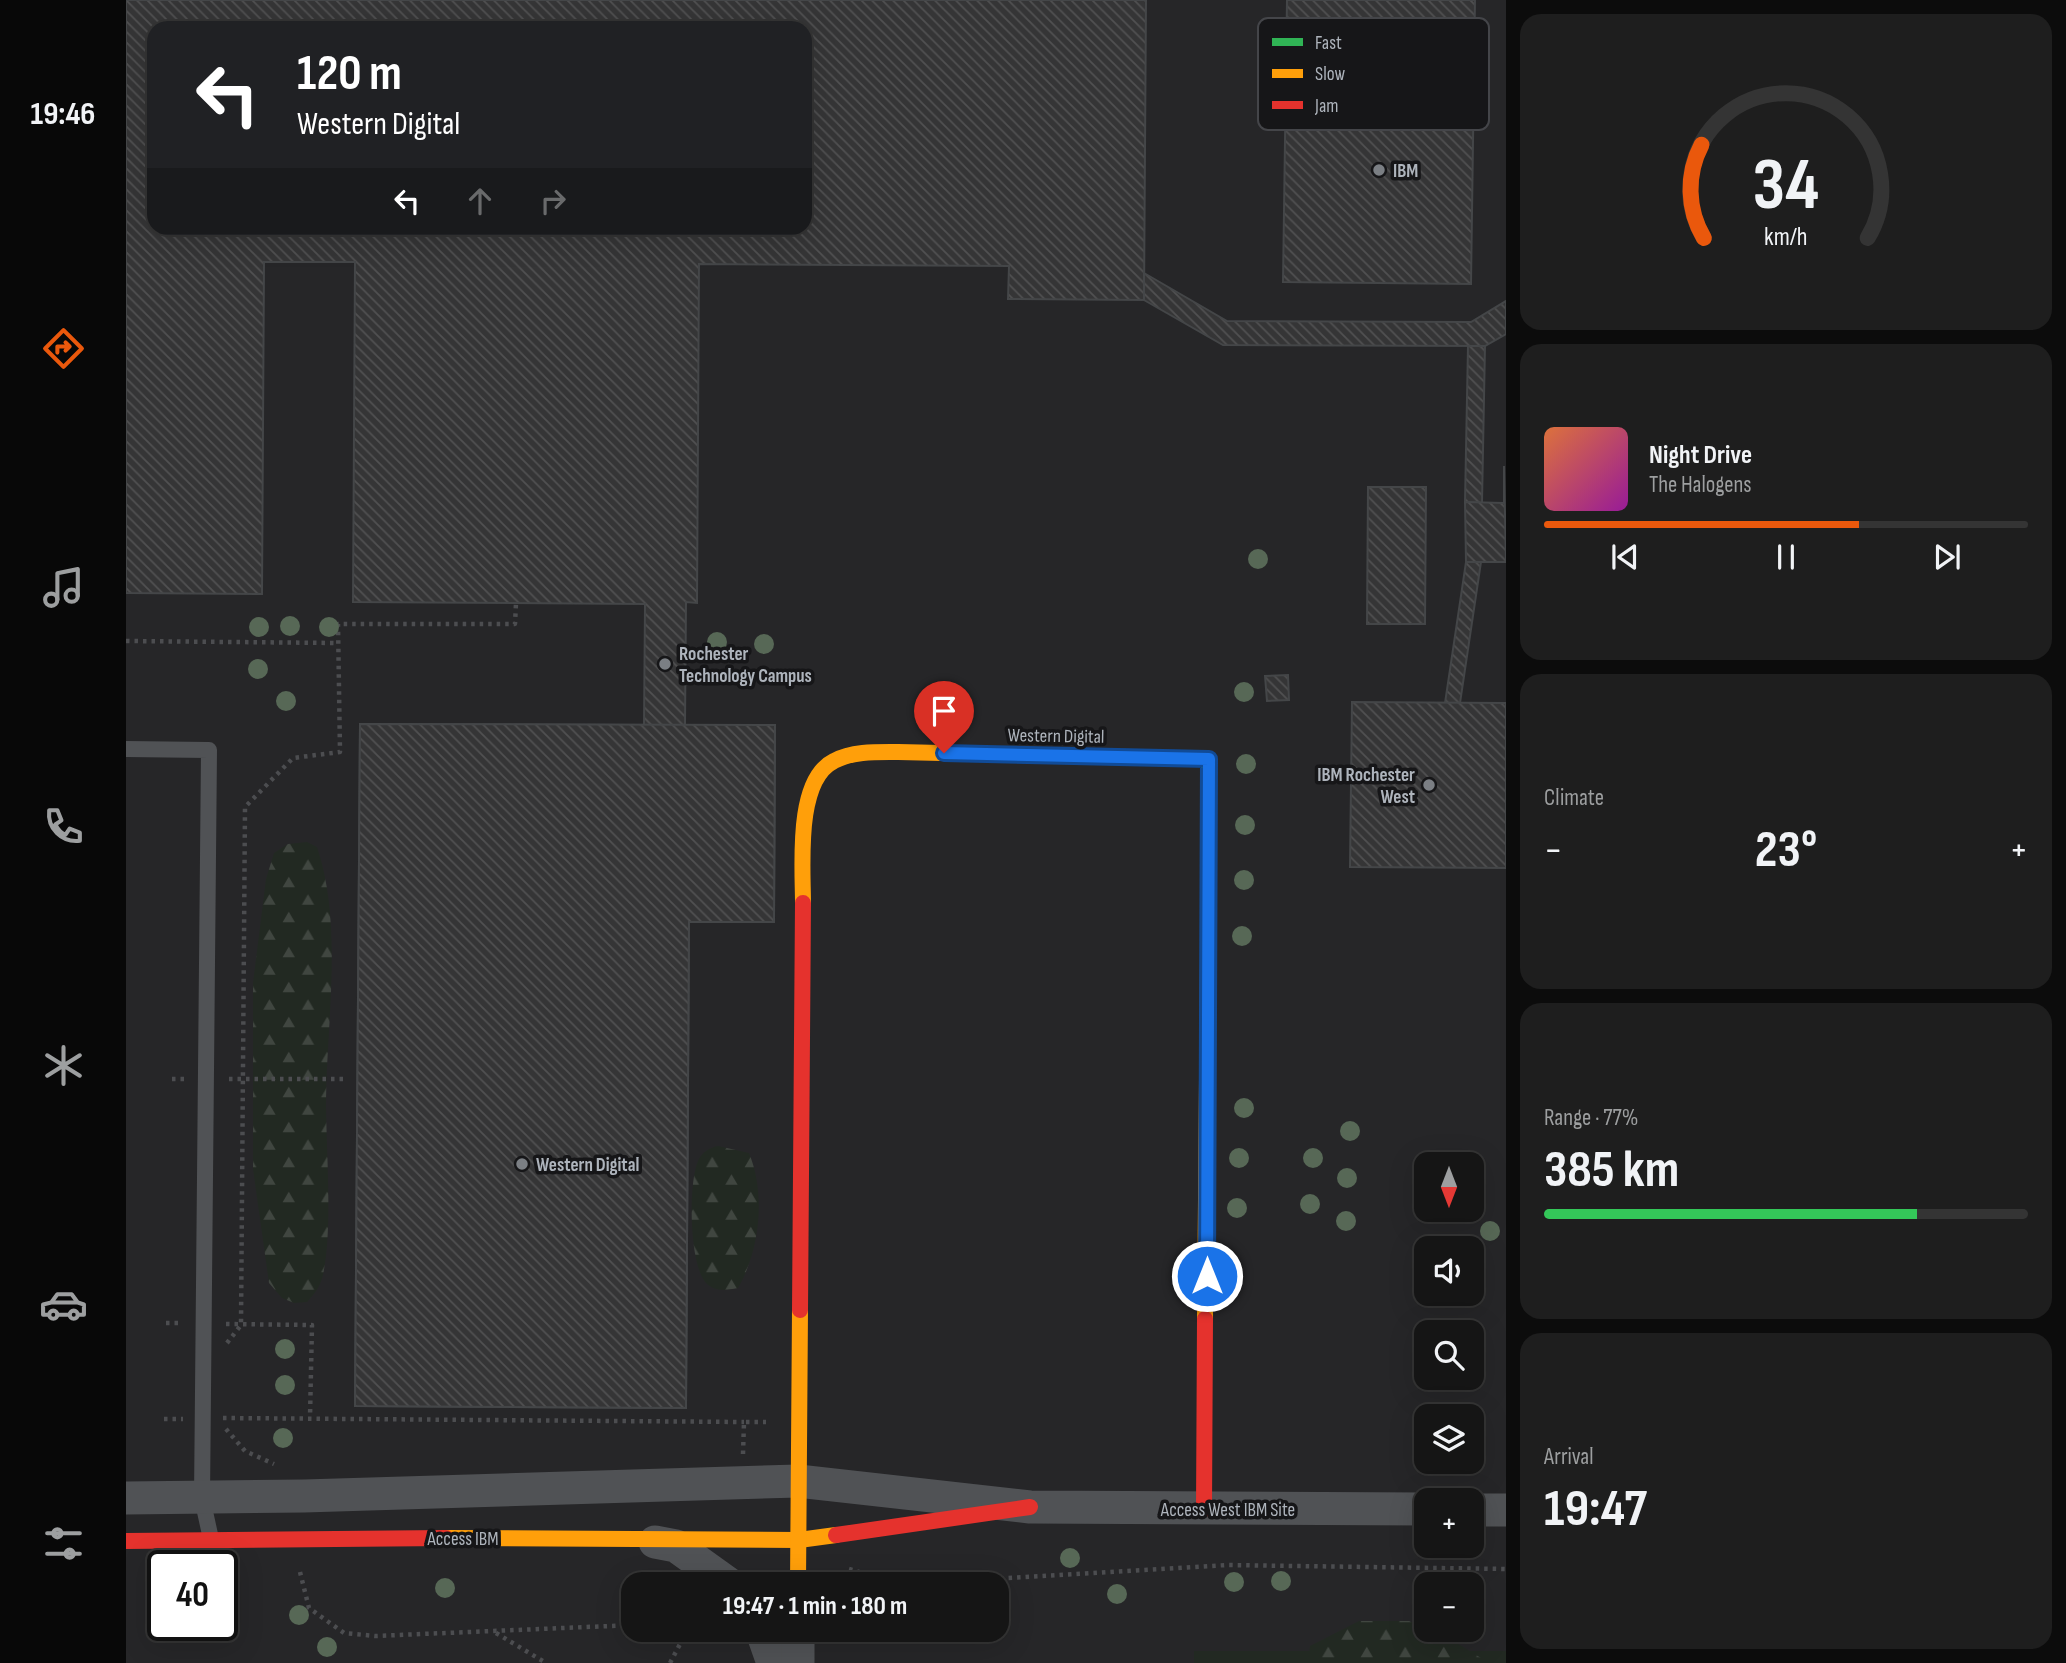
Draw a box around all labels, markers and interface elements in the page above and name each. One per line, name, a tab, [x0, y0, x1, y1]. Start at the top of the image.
legend	[1258, 18, 1489, 130]
text: Fast	[1315, 32, 1342, 55]
text: 120 m	[297, 45, 402, 104]
icon: left	[182, 49, 273, 140]
text: Slow	[1315, 63, 1345, 86]
text: 19:46	[31, 95, 95, 134]
text: Jam	[1314, 95, 1338, 118]
text: Western Digital	[297, 105, 460, 144]
text: 34	[1753, 142, 1819, 230]
place label: IBM	[1393, 160, 1418, 183]
marker: IBM	[1371, 162, 1387, 178]
icon: left	[388, 182, 426, 220]
icon: ahead	[461, 182, 499, 220]
icon: right	[534, 182, 572, 220]
text: km/h	[1764, 222, 1808, 253]
icon: directions	[39, 324, 88, 373]
text: Night Drive	[1649, 440, 1752, 471]
text: The Halogens	[1649, 471, 1752, 499]
icon: previous	[1606, 538, 1644, 576]
icon: pause	[1767, 538, 1805, 576]
icon: next	[1928, 538, 1966, 576]
icon: music	[39, 563, 88, 612]
place label: Rochester Technology Campus	[679, 643, 812, 688]
marker: Rochester Technology Campus	[657, 656, 673, 672]
pin	[914, 681, 974, 753]
icon: arrive	[925, 692, 963, 730]
street label: Western Digital	[1007, 724, 1105, 749]
place label: IBM Rochester West	[1317, 764, 1415, 809]
marker: IBM Rochester West	[1421, 777, 1437, 793]
text: Climate	[1544, 784, 1604, 812]
icon: phone	[39, 802, 88, 851]
text: 23°	[1755, 819, 1817, 882]
text: −	[1544, 828, 1563, 873]
text: +	[2009, 828, 2028, 873]
icon: climate	[39, 1041, 88, 1090]
text: Range · 77%	[1544, 1104, 1638, 1132]
text: 385 km	[1544, 1139, 1679, 1202]
north arrow	[1414, 1152, 1484, 1222]
map controls	[1414, 1152, 1484, 1642]
place label: Western Digital	[536, 1154, 639, 1177]
marker: Western Digital	[514, 1156, 530, 1172]
button: sound	[1414, 1236, 1484, 1306]
position arrow	[1170, 1239, 1244, 1313]
icon: car	[39, 1280, 88, 1329]
button: search	[1414, 1320, 1484, 1390]
button: layers	[1414, 1404, 1484, 1474]
text: Arrival	[1544, 1443, 1593, 1471]
text: 19:47	[1544, 1478, 1647, 1541]
button: +	[1414, 1488, 1484, 1558]
street label: Access West IBM Site	[1160, 1499, 1295, 1522]
icon: filters	[39, 1519, 88, 1568]
street label: Access IBM	[426, 1528, 499, 1551]
speed limit sign: 40	[147, 1550, 238, 1641]
button: −	[1414, 1572, 1484, 1642]
text: 19:47 · 1 min · 180 m	[723, 1591, 907, 1622]

